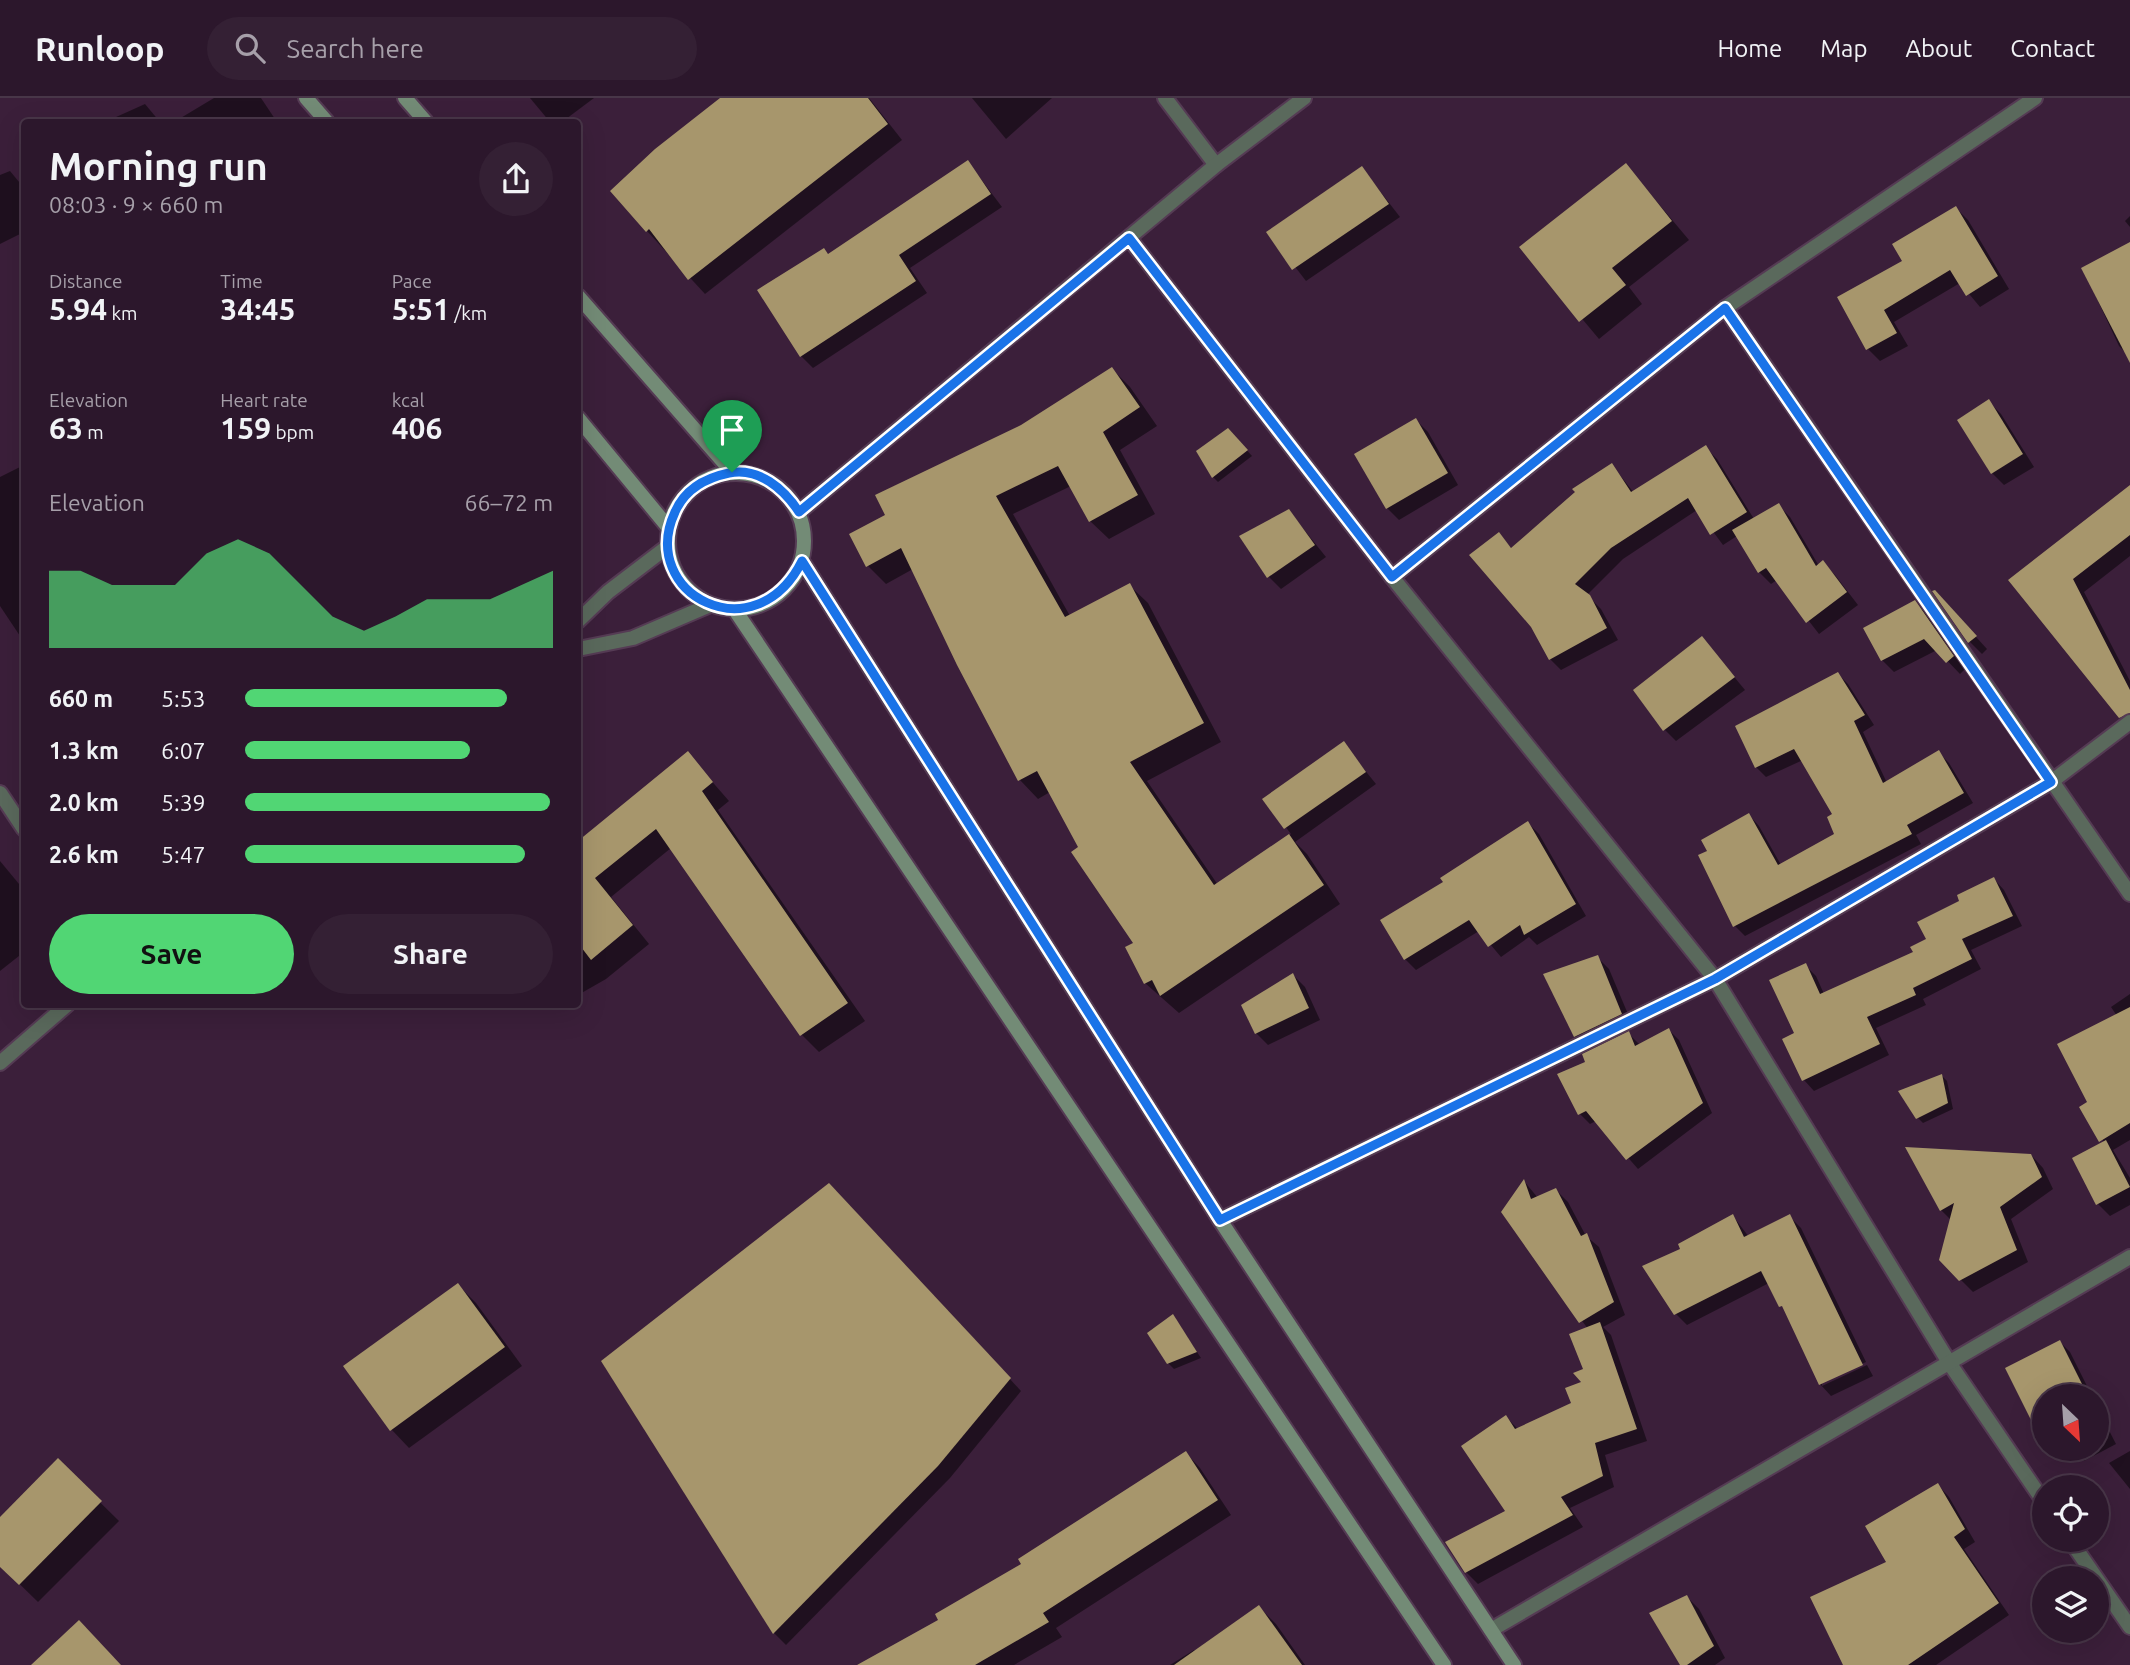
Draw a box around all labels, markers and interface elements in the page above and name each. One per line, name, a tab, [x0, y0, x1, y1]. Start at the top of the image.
search box	[207, 17, 697, 80]
icon: search	[231, 29, 269, 67]
text: Runloop	[35, 30, 165, 67]
text: Search here	[287, 34, 424, 63]
text: Home	[1717, 35, 1782, 62]
text: Map	[1820, 35, 1867, 62]
text: About	[1905, 35, 1972, 62]
text: Contact	[2010, 35, 2095, 62]
button: share	[479, 142, 553, 216]
text: Morning run	[49, 145, 268, 187]
text: 08:03 · 9 × 660 m	[49, 192, 223, 217]
text: Distance	[49, 270, 123, 292]
text: Time	[220, 270, 263, 292]
text: Pace	[392, 270, 432, 292]
text: 5.94	[49, 292, 107, 326]
text: 34:45	[220, 292, 295, 326]
text: 5:51	[392, 292, 450, 326]
text: km	[107, 302, 137, 324]
text: /km	[450, 302, 487, 324]
text: Elevation	[49, 389, 128, 411]
text: Heart rate	[220, 389, 308, 411]
text: kcal	[392, 389, 424, 411]
pin	[702, 400, 762, 472]
text: 63	[49, 411, 83, 445]
text: 159	[220, 411, 271, 445]
text: 406	[392, 411, 442, 445]
icon: arrive	[713, 411, 751, 449]
text: m	[83, 421, 104, 443]
text: bpm	[271, 421, 314, 443]
text: Elevation	[49, 490, 145, 515]
text: 66–72 m	[465, 490, 553, 515]
text: 660 m	[49, 686, 113, 711]
text: 5:53	[161, 686, 206, 711]
text: 1.3 km	[49, 738, 119, 763]
text: 6:07	[161, 738, 206, 763]
text: 2.0 km	[49, 790, 119, 815]
text: 5:39	[161, 790, 206, 815]
text: 2.6 km	[49, 842, 119, 867]
text: 5:47	[161, 842, 206, 867]
button: Save	[49, 914, 294, 994]
button: Share	[308, 914, 553, 994]
north arrow	[2032, 1384, 2109, 1461]
map controls	[2032, 1384, 2109, 1643]
button: locate	[2032, 1475, 2109, 1552]
button: layers	[2032, 1566, 2109, 1643]

